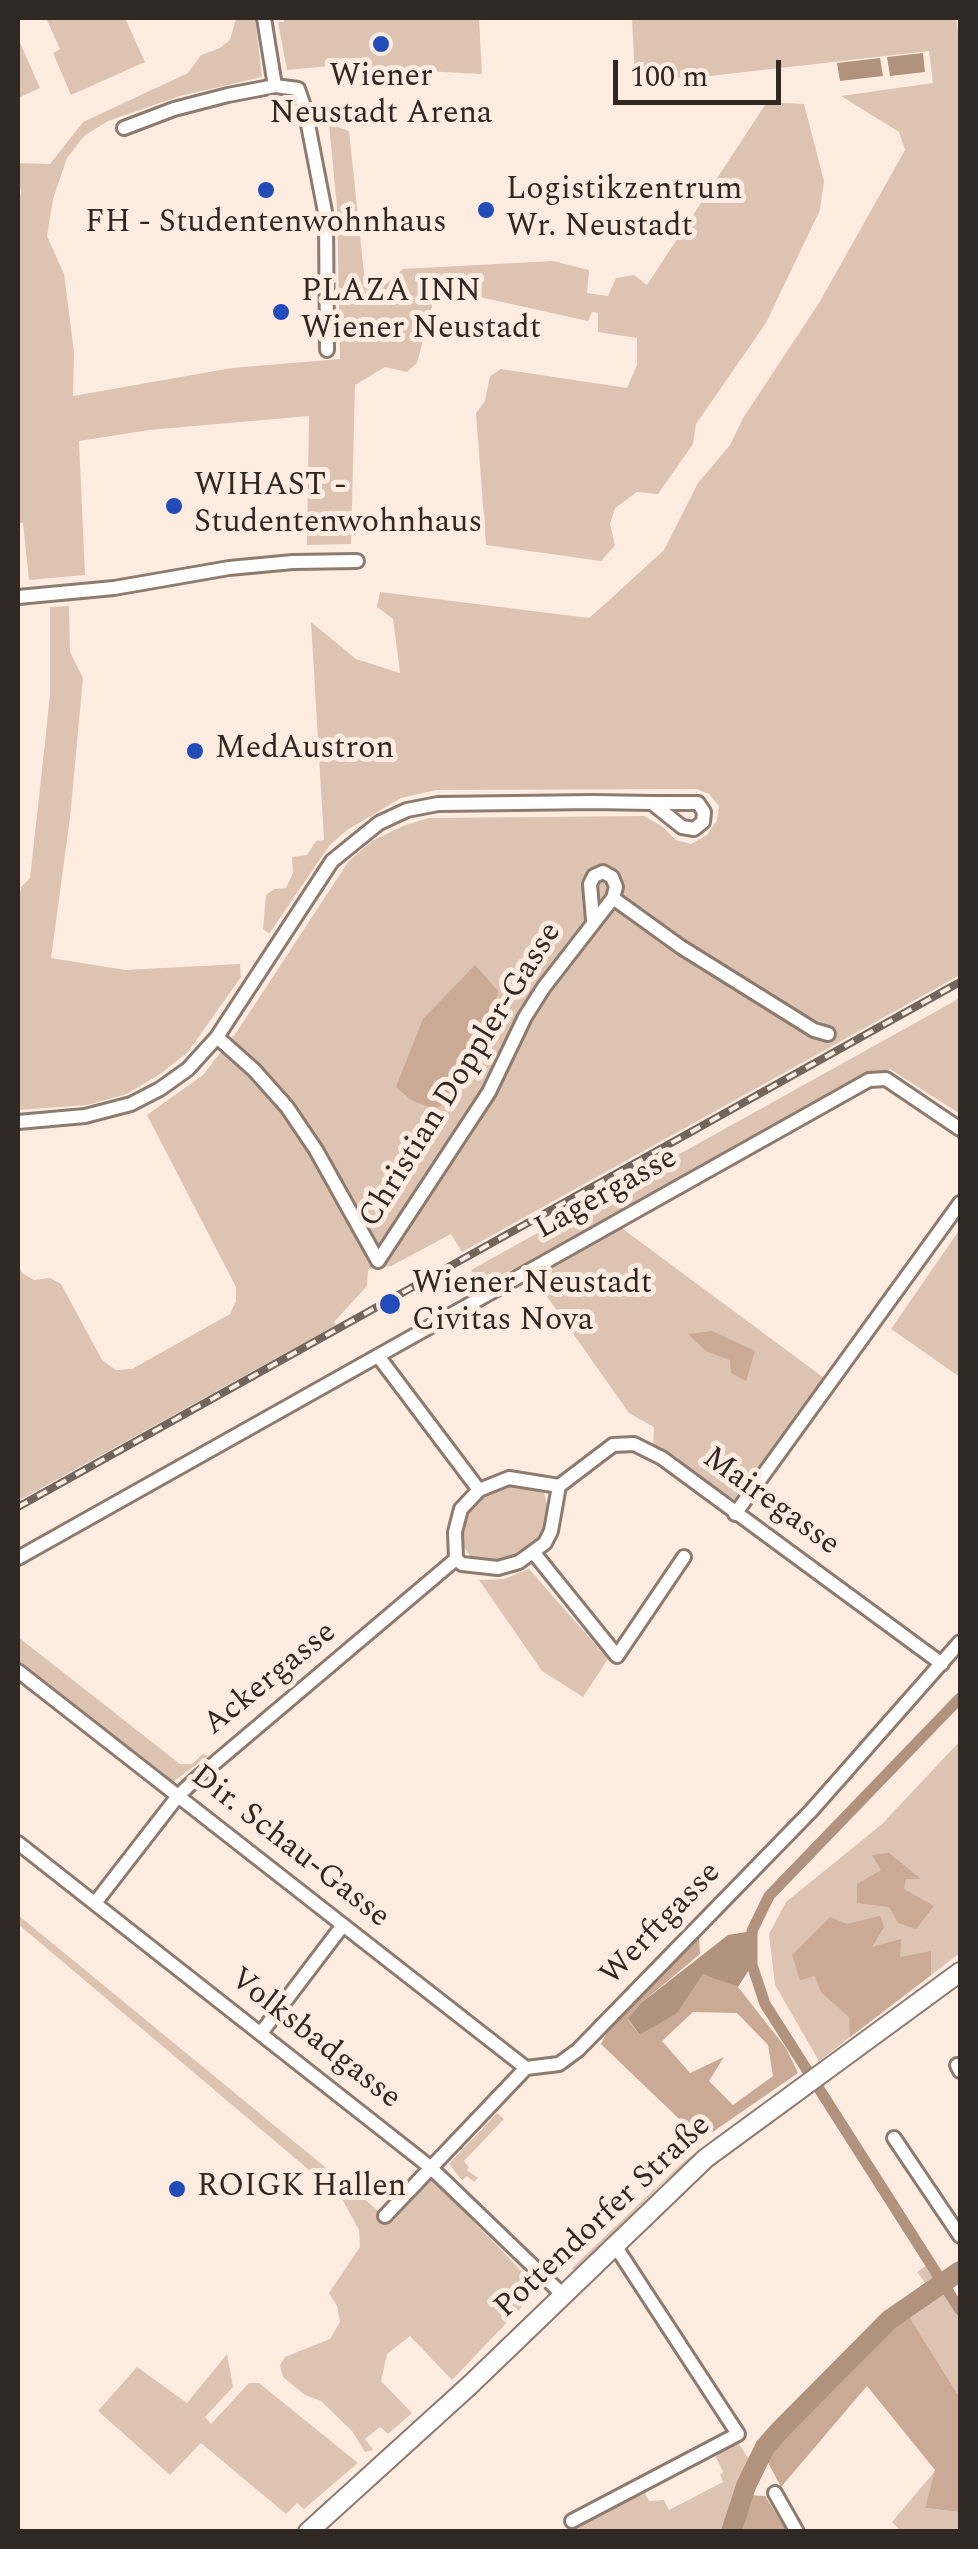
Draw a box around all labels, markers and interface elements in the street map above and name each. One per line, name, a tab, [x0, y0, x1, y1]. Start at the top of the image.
marker: Wiener Neustadt Arena	[370, 33, 392, 55]
scale bar	[618, 40, 786, 102]
text: 100 m	[630, 54, 708, 100]
place label: Wiener Neustadt Arena	[269, 60, 493, 135]
place label: Logistikzentrum Wr. Neustadt	[506, 173, 742, 248]
marker: FH - Studentenwohnhaus	[255, 179, 277, 201]
marker: Logistikzentrum Wr. Neustadt	[475, 199, 497, 221]
place label: FH - Studentenwohnhaus	[85, 206, 447, 244]
place label: PLAZA INN Wiener Neustadt	[301, 275, 541, 350]
marker: PLAZA INN Wiener Neustadt	[270, 301, 292, 323]
place label: WIHAST - Studentenwohnhaus	[194, 469, 482, 544]
marker: WIHAST - Studentenwohnhaus	[163, 495, 185, 517]
place label: MedAustron	[215, 732, 394, 770]
marker: MedAustron	[184, 740, 206, 762]
street label: Christian Doppler-Gasse	[352, 916, 572, 1236]
street label: Lagergasse	[529, 1140, 685, 1250]
place label: Wiener Neustadt Civitas Nova	[412, 1267, 652, 1342]
marker: Wiener Neustadt Civitas Nova	[377, 1291, 403, 1317]
street label: Mairegasse	[694, 1440, 846, 1566]
street label: Ackergasse	[197, 1615, 345, 1745]
street label: Dir. Schau-Gasse	[182, 1758, 396, 1938]
street label: Werftgasse	[594, 1855, 730, 1995]
street label: Volksbadgasse	[221, 1961, 407, 2119]
street label: Pottendorfer Straße	[488, 2108, 720, 2328]
place label: ROIGK Hallen	[197, 2170, 406, 2208]
marker: ROIGK Hallen	[166, 2178, 188, 2200]

